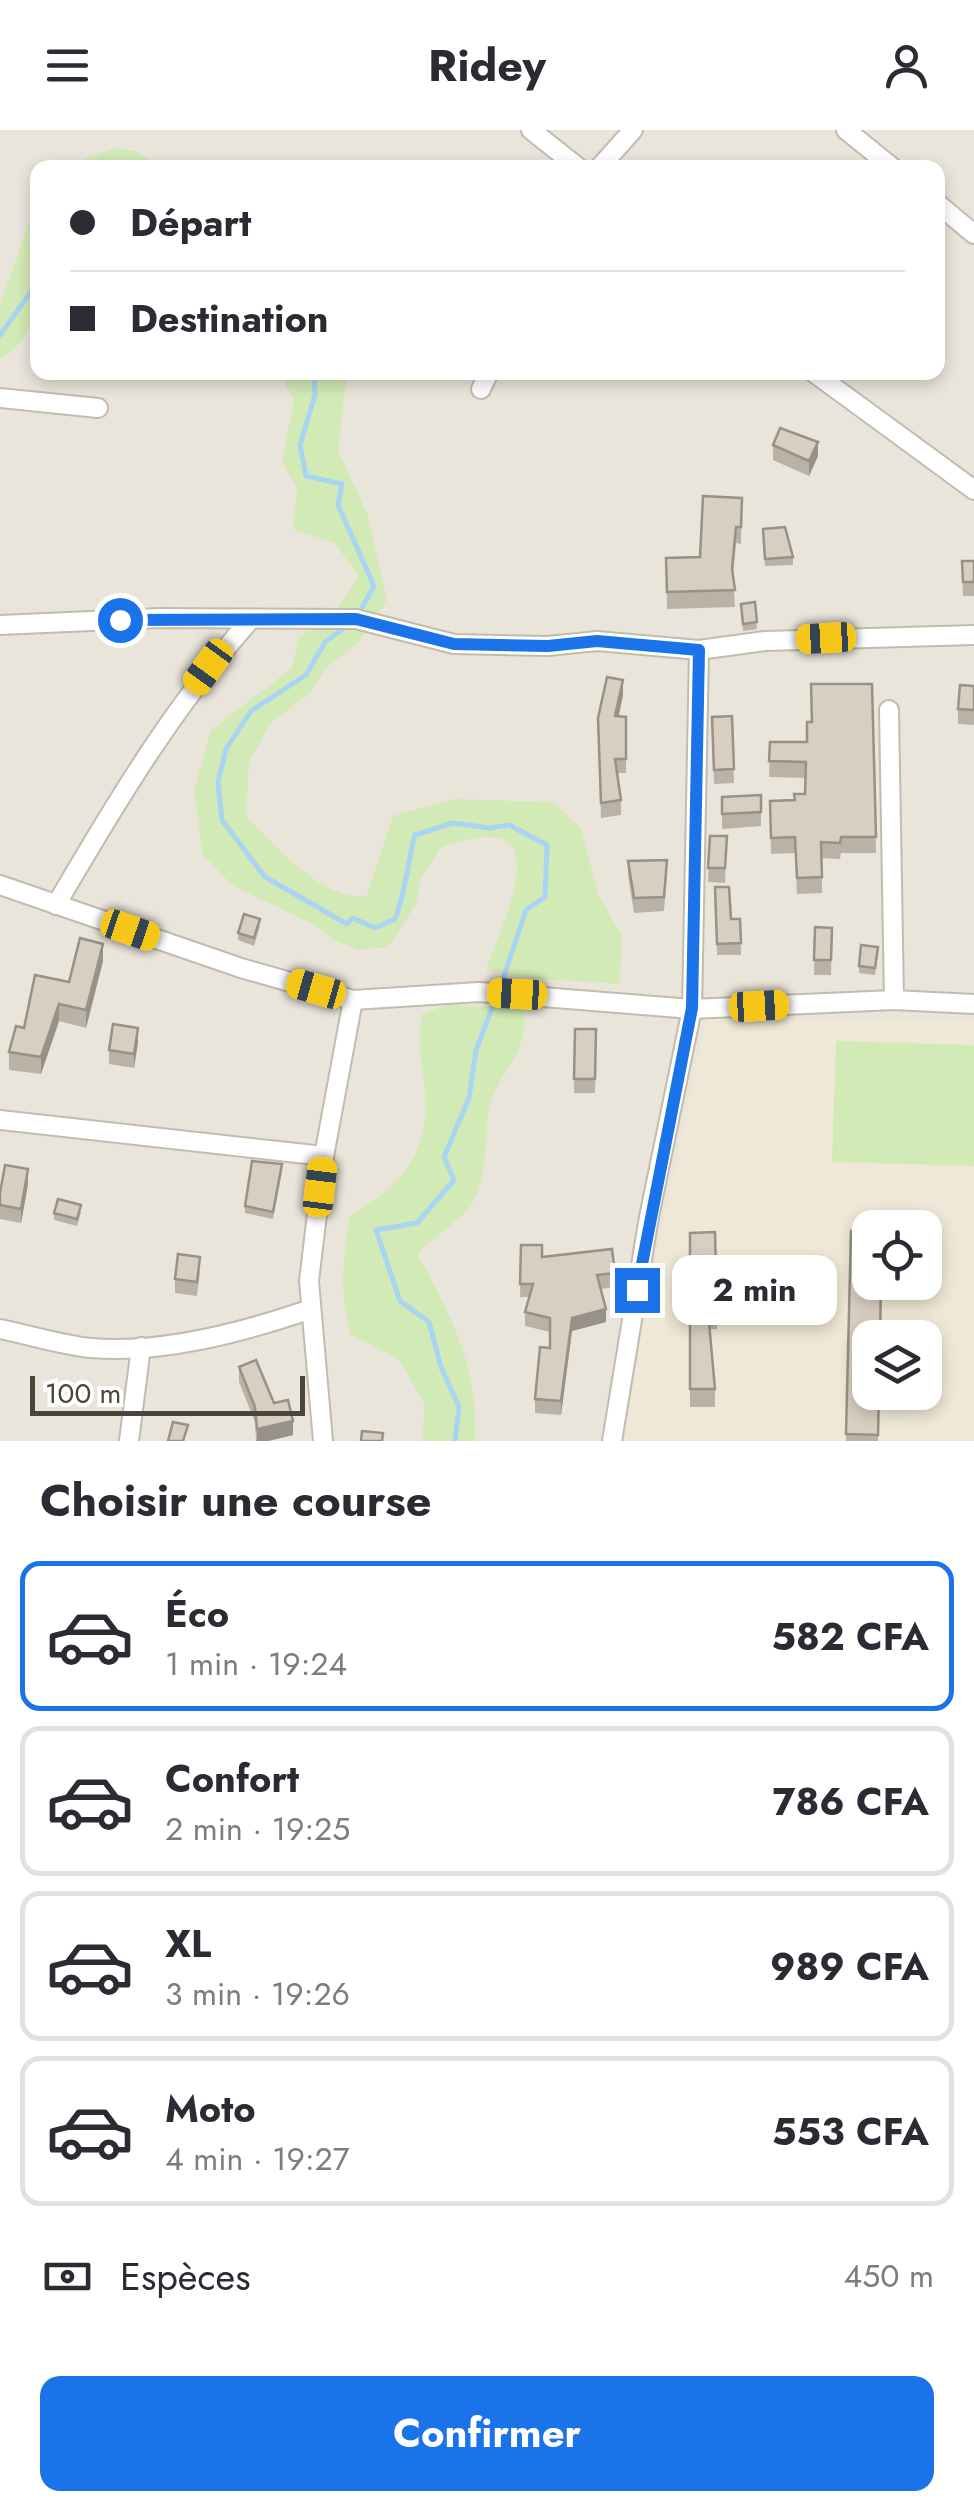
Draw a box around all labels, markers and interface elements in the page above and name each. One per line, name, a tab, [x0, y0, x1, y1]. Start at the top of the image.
text: Ridey	[428, 33, 546, 98]
icon: menu	[40, 38, 95, 93]
icon: person	[879, 38, 934, 93]
text: Départ	[130, 195, 251, 250]
text: Destination	[130, 291, 329, 346]
route start	[98, 598, 143, 643]
car	[795, 621, 857, 655]
car	[178, 634, 238, 700]
car	[97, 906, 163, 954]
car	[283, 966, 349, 1012]
car	[486, 977, 548, 1011]
car	[728, 989, 790, 1023]
car	[301, 1155, 339, 1219]
map controls	[852, 1210, 942, 1410]
button: locate	[852, 1210, 942, 1300]
callout: 2 min	[672, 1255, 837, 1325]
text: 2 min	[712, 1267, 797, 1313]
route end	[615, 1268, 660, 1313]
button: layers	[852, 1320, 942, 1410]
scale bar	[30, 1371, 305, 1416]
text: 100 m	[45, 1373, 121, 1414]
text: Choisir une course	[40, 1468, 432, 1533]
text: Éco	[165, 1586, 229, 1641]
icon: car	[45, 1591, 135, 1681]
text: 582 CFA	[771, 1609, 929, 1664]
text: 1 min · 19:24	[165, 1641, 347, 1687]
text: Confort	[165, 1751, 299, 1806]
icon: car	[45, 1756, 135, 1846]
text: 786 CFA	[773, 1774, 929, 1829]
text: 2 min · 19:25	[165, 1806, 350, 1852]
text: XL	[165, 1916, 211, 1971]
icon: car	[45, 1921, 135, 2011]
text: 989 CFA	[770, 1939, 929, 1994]
text: 3 min · 19:26	[165, 1971, 350, 2017]
text: Moto	[165, 2081, 256, 2136]
icon: car	[45, 2086, 135, 2176]
text: 553 CFA	[772, 2104, 929, 2159]
text: 4 min · 19:27	[165, 2136, 350, 2182]
icon: cash	[40, 2249, 95, 2304]
text: Espèces	[120, 2249, 251, 2304]
text: 450 m	[844, 2253, 934, 2299]
button: Confirmer	[40, 2376, 934, 2491]

